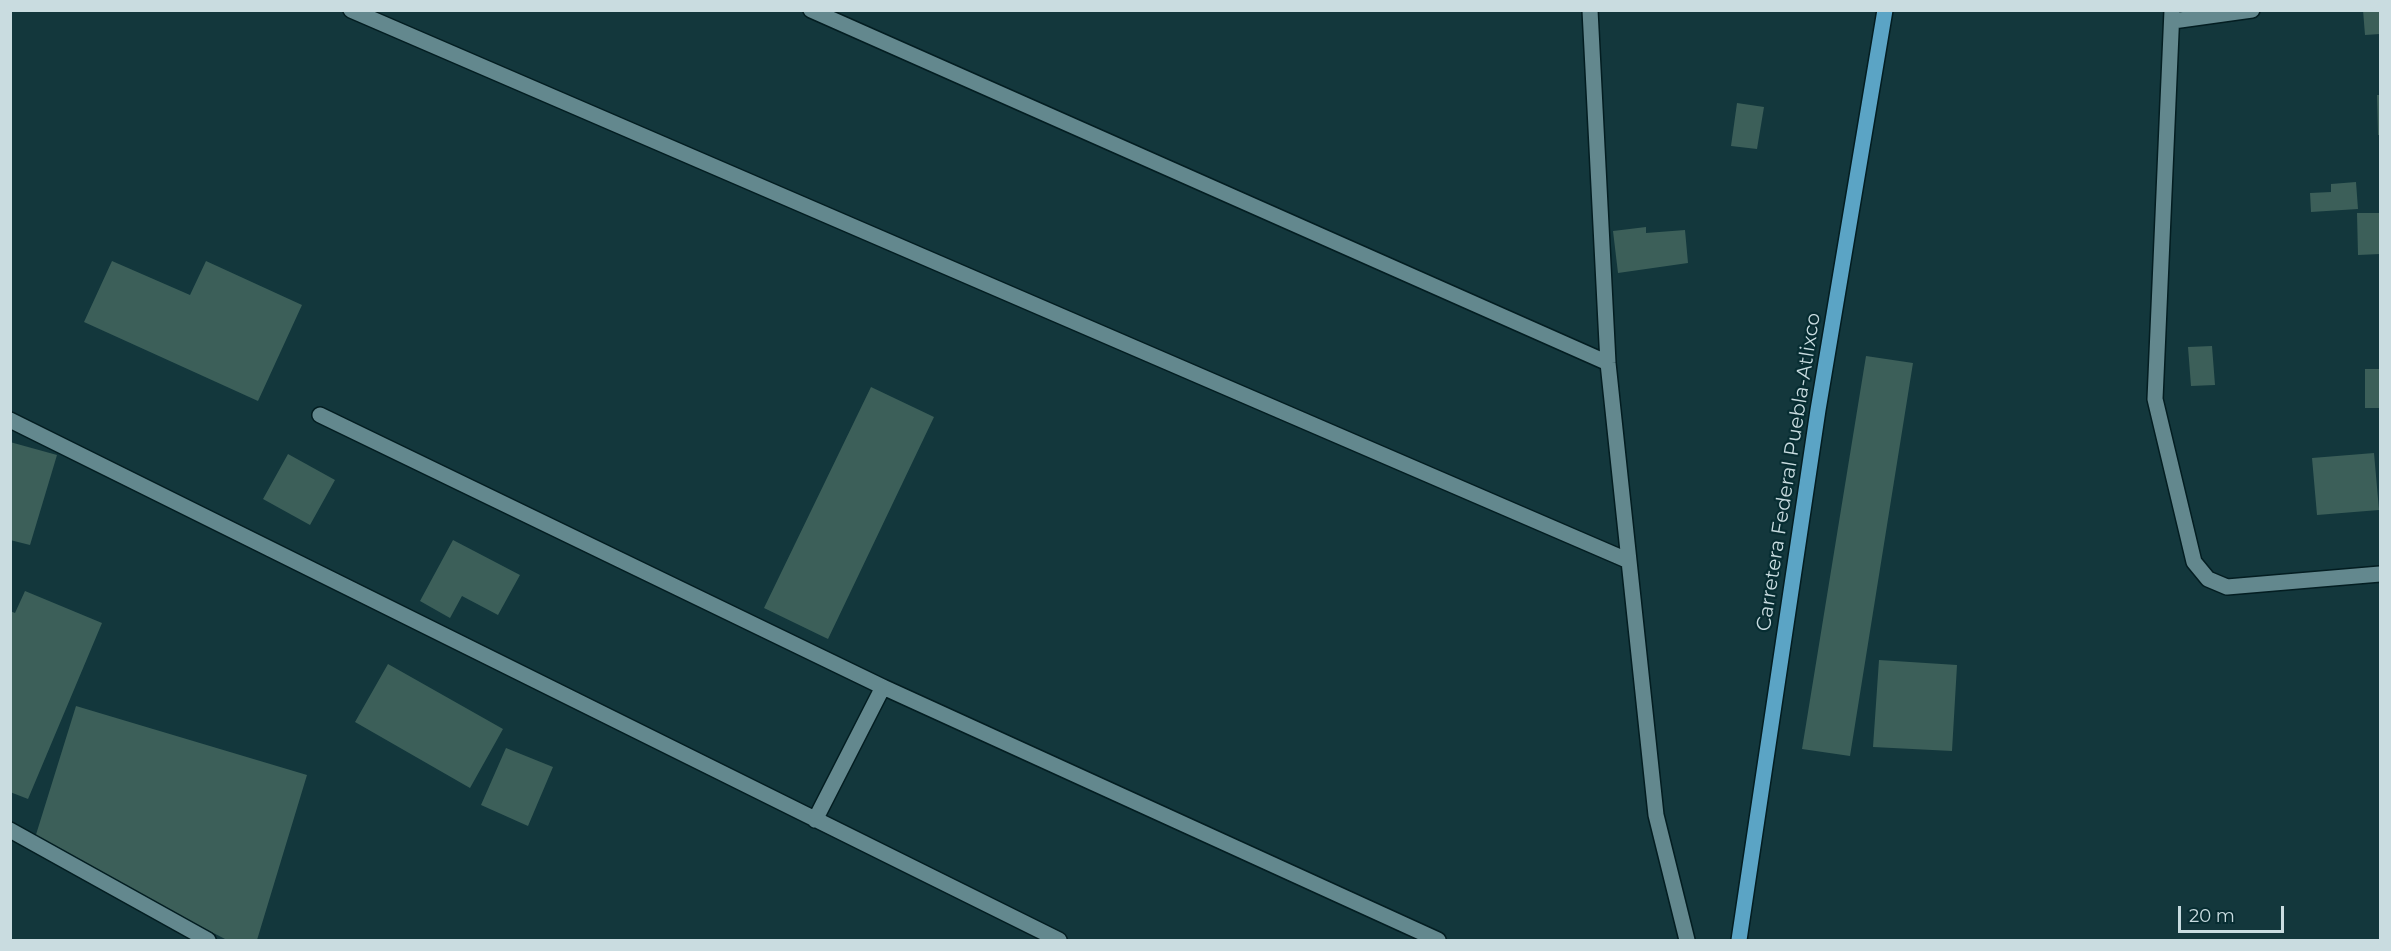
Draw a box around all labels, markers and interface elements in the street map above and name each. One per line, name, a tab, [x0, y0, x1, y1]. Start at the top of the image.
street label: Carretera Federal Puebla-Atlixco	[1752, 311, 1826, 633]
scale bar	[2181, 894, 2288, 932]
text: 20 m	[2189, 905, 2235, 927]

